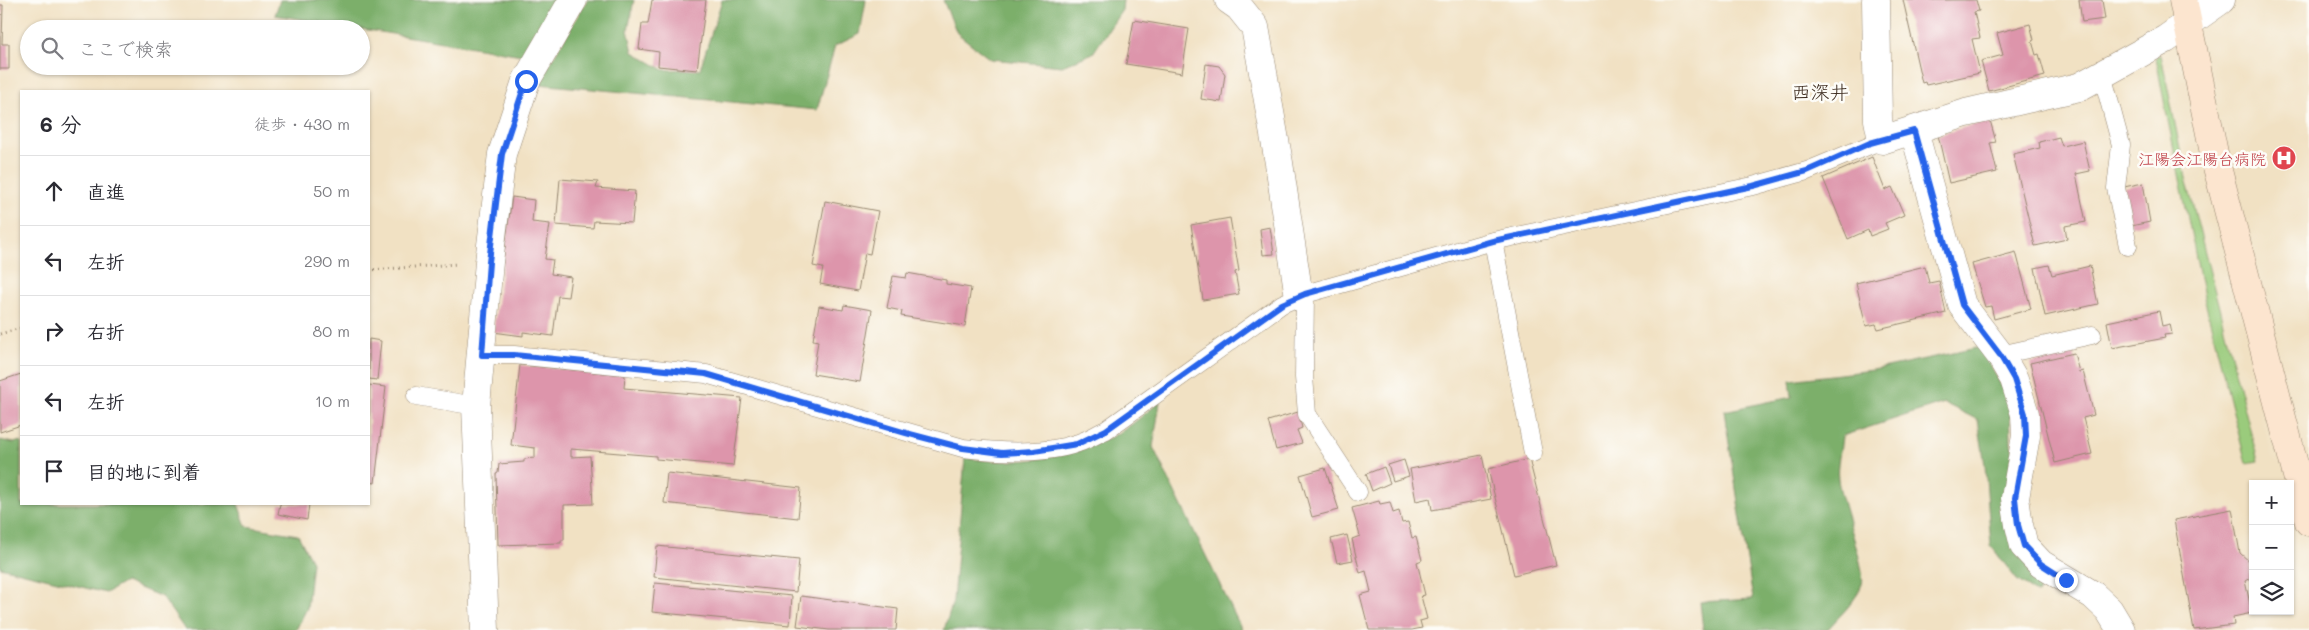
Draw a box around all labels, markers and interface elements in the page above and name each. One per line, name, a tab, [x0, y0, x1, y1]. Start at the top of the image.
search box	[20, 20, 370, 75]
icon: search	[38, 34, 66, 62]
text: ここで検索	[78, 36, 173, 61]
route start	[515, 70, 538, 93]
district label: 西深井	[1791, 79, 1849, 104]
text: 6 分	[40, 110, 81, 137]
text: 徒歩 · 430 m	[254, 113, 350, 134]
hospital icon: 江陽会江陽台病院	[2271, 145, 2297, 171]
place label: 江陽会江陽台病院	[2138, 148, 2266, 169]
icon: ahead	[40, 177, 68, 205]
text: 直進	[87, 179, 125, 204]
text: 50 m	[313, 180, 350, 201]
icon: left	[40, 247, 68, 275]
text: 左折	[87, 249, 125, 274]
text: 290 m	[304, 250, 350, 271]
icon: right	[40, 317, 68, 345]
text: 右折	[87, 319, 125, 344]
text: 80 m	[313, 320, 350, 341]
icon: left	[40, 387, 68, 415]
text: 左折	[87, 389, 125, 414]
text: 10 m	[315, 390, 350, 411]
icon: arrive	[40, 457, 68, 485]
text: 目的地に到着	[87, 459, 201, 484]
map controls	[2249, 480, 2294, 615]
button: +	[2249, 480, 2294, 525]
button: −	[2249, 525, 2294, 570]
route end	[2055, 569, 2078, 592]
button: layers	[2249, 570, 2294, 615]

